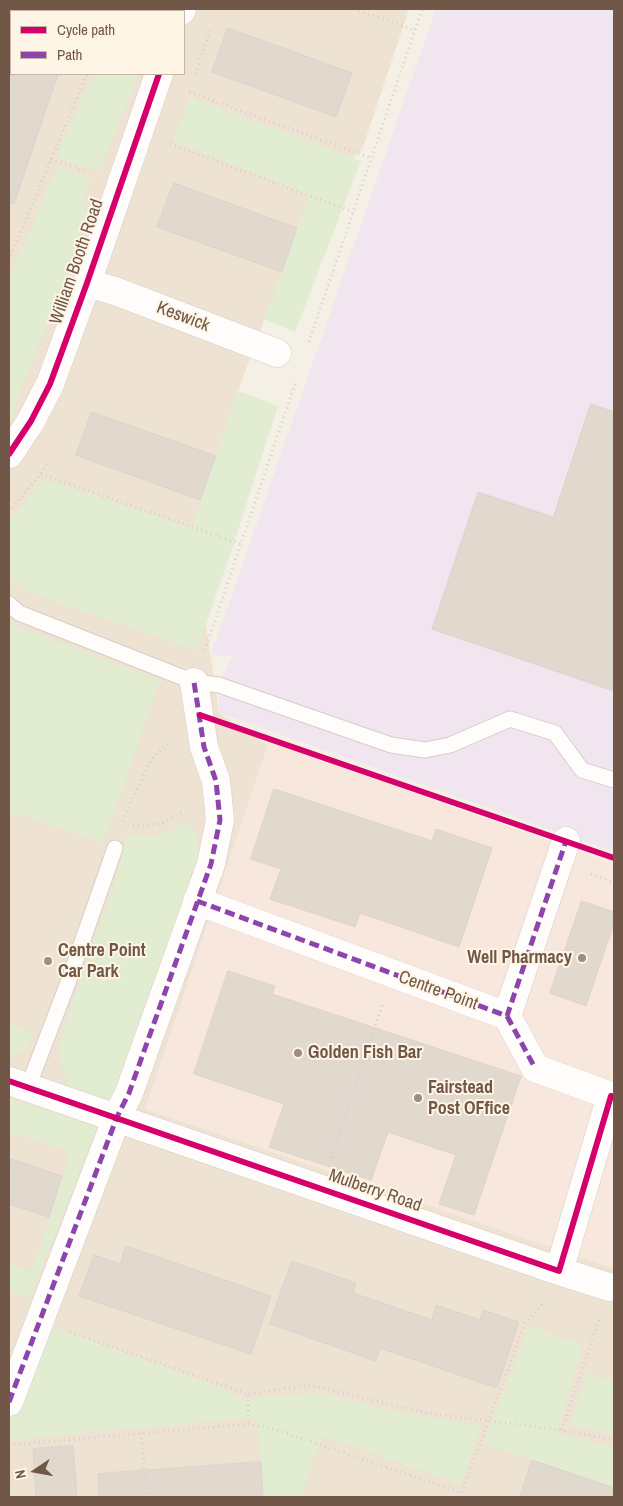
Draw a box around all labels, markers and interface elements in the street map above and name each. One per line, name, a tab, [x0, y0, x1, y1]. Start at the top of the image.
legend	[10, 10, 185, 75]
text: Cycle path	[57, 19, 115, 40]
text: Path	[57, 44, 82, 65]
street label: William Booth Road	[45, 196, 109, 328]
street label: Keswick	[153, 297, 213, 337]
place label: Centre Point Car Park	[58, 940, 146, 982]
place label: Well Pharmacy	[467, 947, 572, 969]
marker: Well Pharmacy	[576, 952, 588, 964]
marker: Centre Point Car Park	[42, 955, 54, 967]
street label: Centre Point	[395, 967, 481, 1015]
place label: Golden Fish Bar	[308, 1042, 422, 1064]
marker: Golden Fish Bar	[292, 1047, 304, 1059]
place label: Fairstead Post OFfice	[428, 1077, 510, 1120]
marker: Fairstead Post OFfice	[412, 1092, 424, 1104]
street label: Mulberry Road	[326, 1165, 424, 1217]
north arrow	[10, 1446, 60, 1496]
text: N	[11, 1468, 30, 1480]

